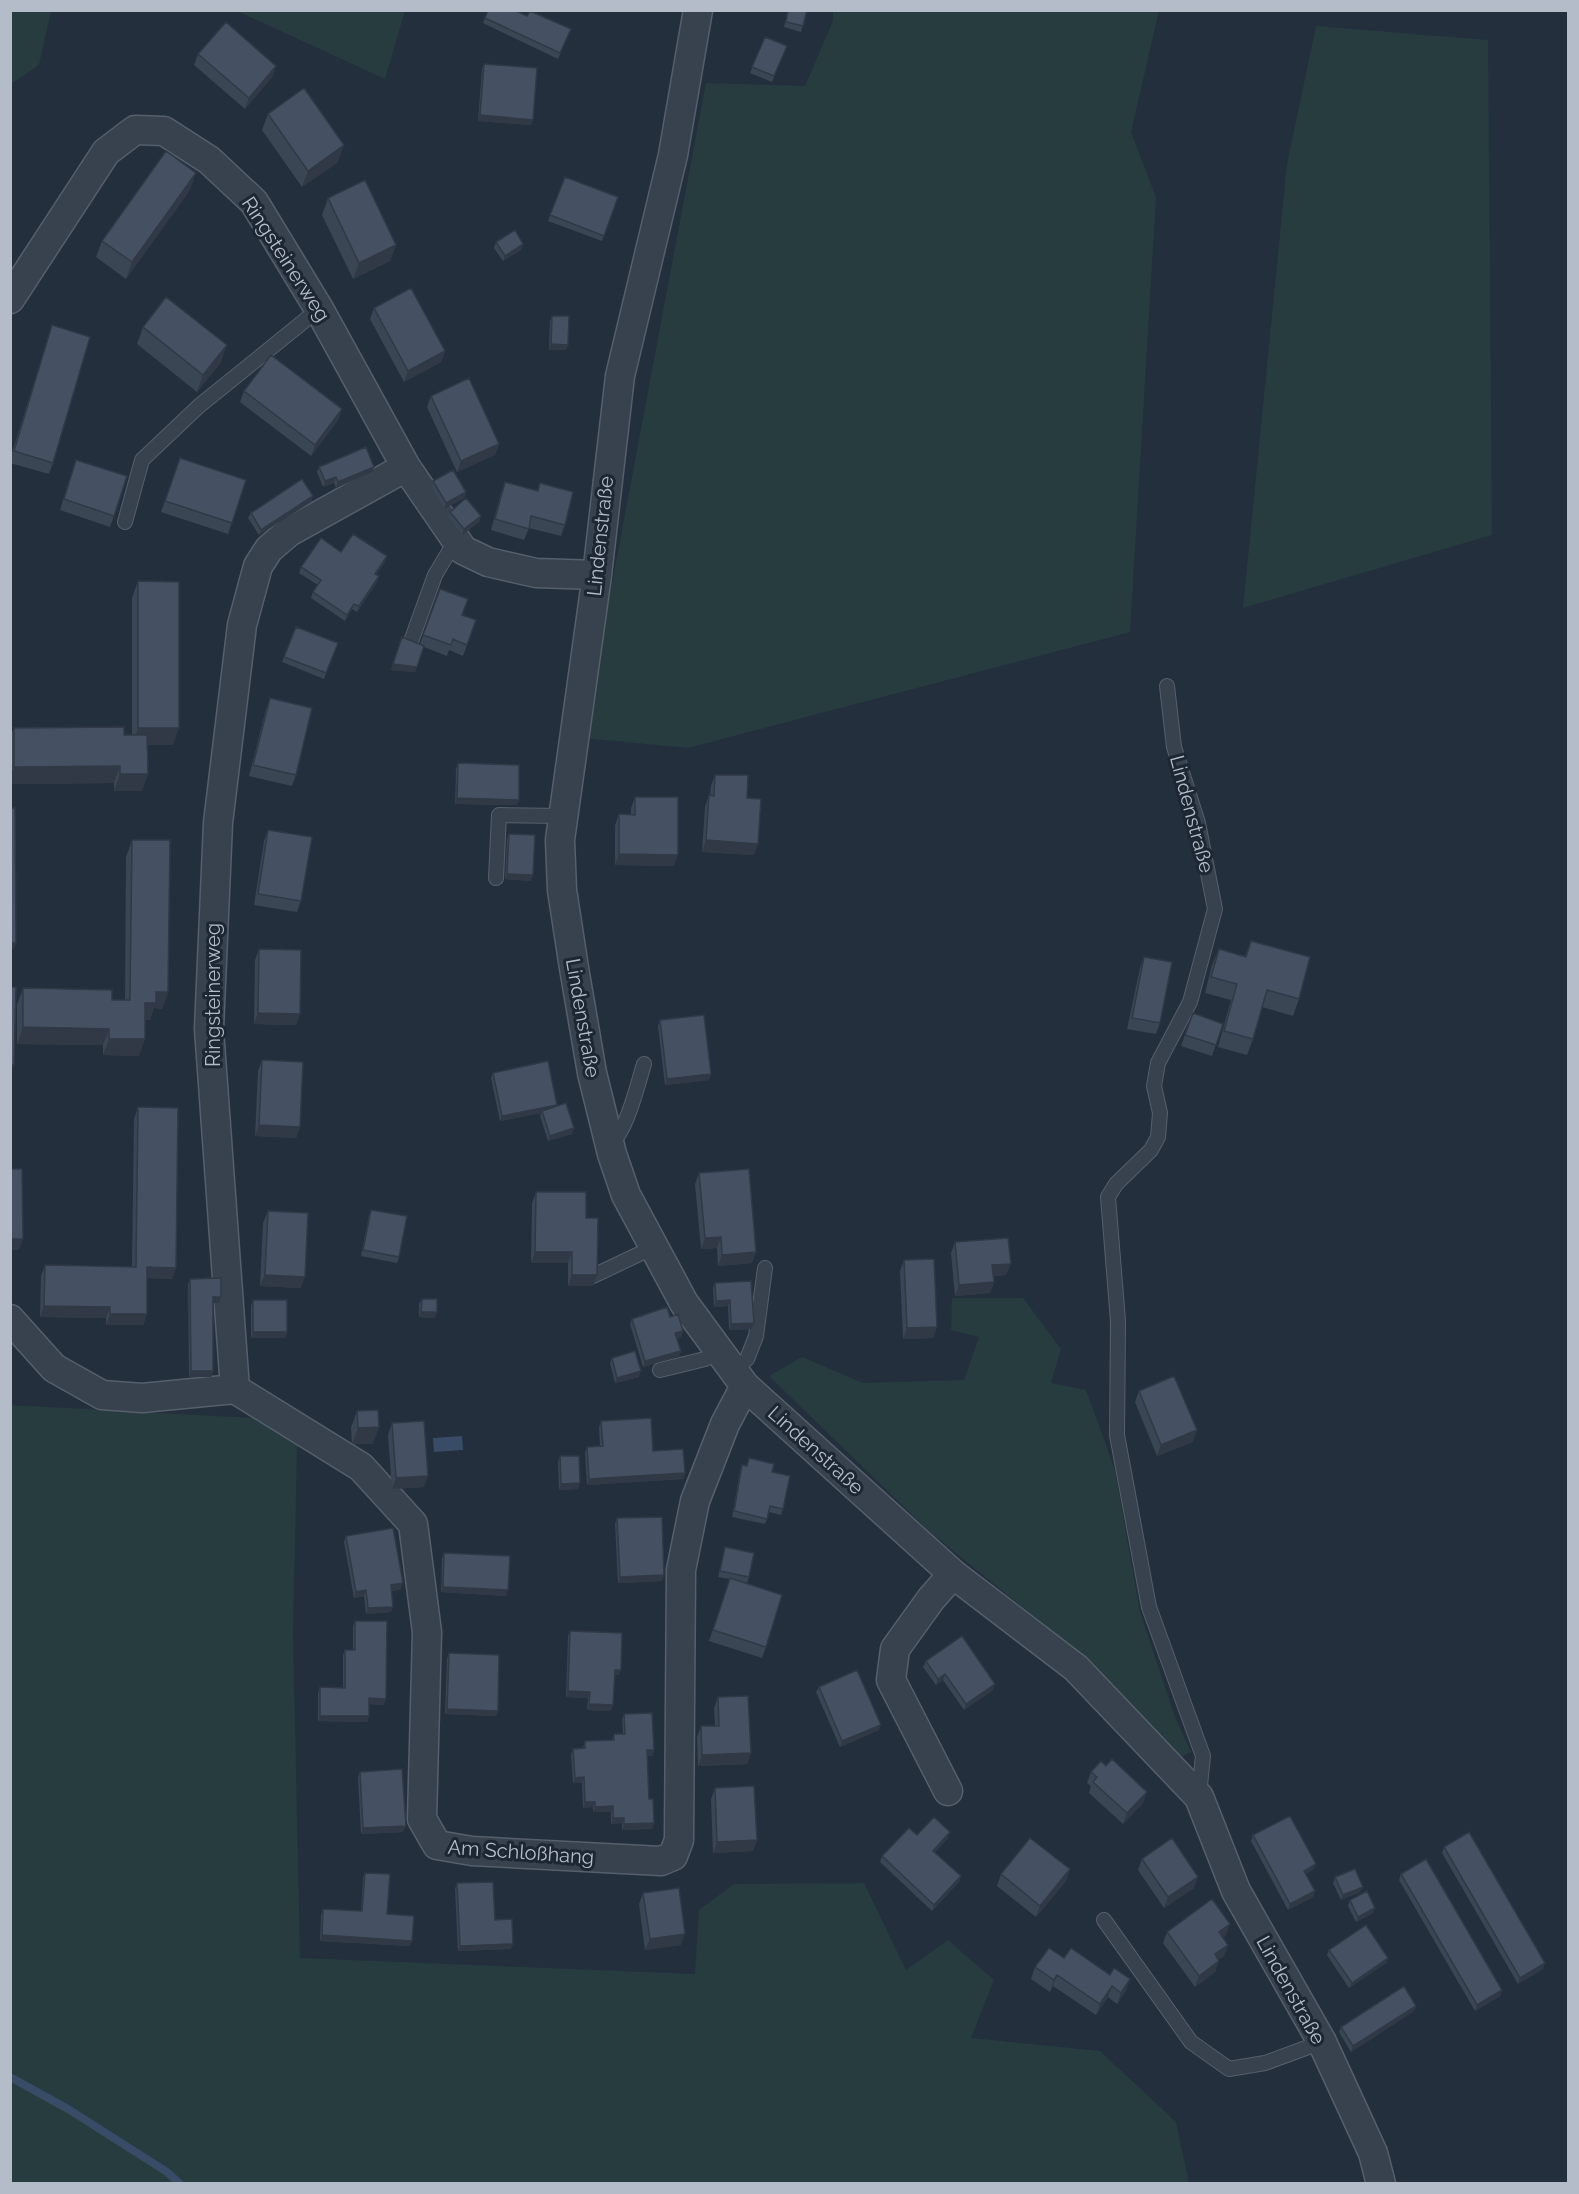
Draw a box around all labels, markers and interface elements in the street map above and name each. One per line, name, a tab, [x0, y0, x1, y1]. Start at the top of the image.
street label: Ringsteinerweg	[237, 192, 335, 326]
street label: Lindenstraße	[582, 475, 618, 597]
street label: Lindenstraße	[1165, 753, 1219, 876]
street label: Ringsteinerweg	[201, 923, 225, 1067]
street label: Lindenstraße	[561, 957, 605, 1080]
street label: Lindenstraße	[763, 1401, 869, 1499]
street label: Am Schloßhang	[447, 1835, 595, 1869]
street label: Lindenstraße	[1251, 1931, 1331, 2049]

